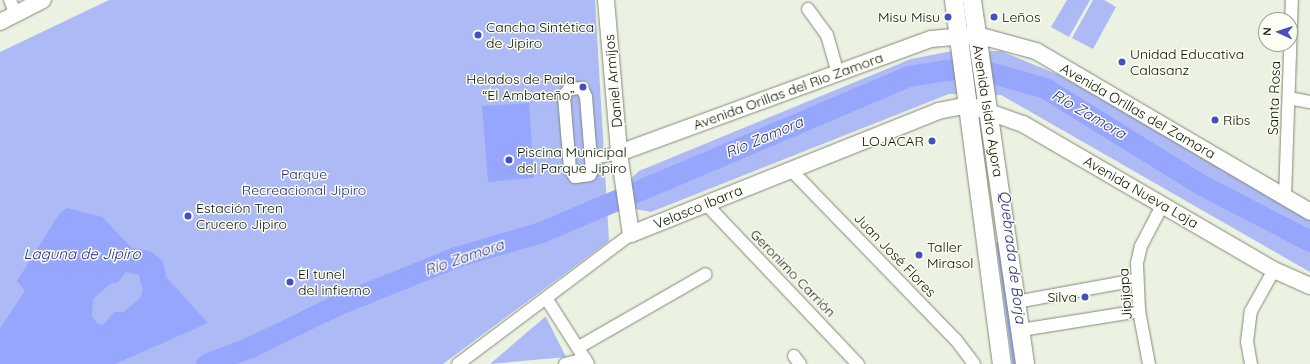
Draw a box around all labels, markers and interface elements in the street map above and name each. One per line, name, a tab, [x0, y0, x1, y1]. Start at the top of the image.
place label: Misu Misu	[878, 9, 940, 25]
place label: Leños	[1002, 9, 1040, 25]
marker: Misu Misu	[943, 12, 953, 22]
marker: Leños	[989, 12, 999, 22]
north arrow	[1258, 12, 1298, 52]
place label: Cancha Sintética de Jipiro	[486, 19, 594, 52]
text: N	[1260, 27, 1274, 36]
marker: Cancha Sintética de Jipiro	[473, 30, 483, 40]
street label: Daniel Armijos	[601, 34, 625, 128]
street label: Avenida Isidro Ayora	[969, 44, 1007, 178]
place label: Unidad Educativa Calasanz	[1130, 46, 1244, 78]
street label: Avenida Orillas del Rio Zamora	[691, 49, 885, 133]
marker: Unidad Educativa Calasanz	[1117, 57, 1127, 67]
street label: Avenida Orillas del Zamora	[1058, 60, 1218, 162]
street label: Santa Rosa	[1264, 61, 1284, 135]
place label: Helados de Paila “El Ambateño”	[466, 71, 575, 104]
marker: Helados de Paila “El Ambateño”	[578, 82, 588, 92]
water label: Río Zamora	[1049, 86, 1129, 142]
place label: Ribs	[1223, 112, 1250, 128]
water label: Río Zamora	[722, 113, 806, 161]
marker: Ribs	[1210, 115, 1220, 125]
place label: LOJACAR	[862, 133, 924, 149]
marker: LOJACAR	[927, 136, 937, 146]
place label: Piscina Municipal del Parque Jipiro	[517, 144, 627, 176]
street label: Avenida Nueva Loja	[1081, 152, 1201, 232]
marker: Piscina Municipal del Parque Jipiro	[504, 155, 514, 165]
park label: Parque Recreacional Jipiro	[242, 166, 366, 198]
street label: Velasco Ibarra	[651, 182, 745, 232]
water label: Quebrada de Borja	[996, 189, 1030, 325]
place label: Estación Tren Crucero Jipiro	[196, 200, 287, 232]
street label: Juan José Flores	[851, 210, 939, 300]
marker: Estación Tren Crucero Jipiro	[183, 211, 193, 221]
street label: Geronimo Carrión	[747, 226, 839, 320]
water label: Río Zamora	[422, 235, 506, 279]
place label: Taller Mirasol	[927, 239, 974, 272]
water label: Laguna de Jipiro	[24, 245, 140, 263]
marker: Taller Mirasol	[914, 250, 924, 260]
place label: El tunel del infierno	[298, 266, 370, 298]
street label: Jipijapa	[1115, 268, 1135, 320]
marker: El tunel del infierno	[285, 277, 295, 287]
place label: Silva	[1047, 289, 1077, 305]
marker: Silva	[1080, 292, 1090, 302]

